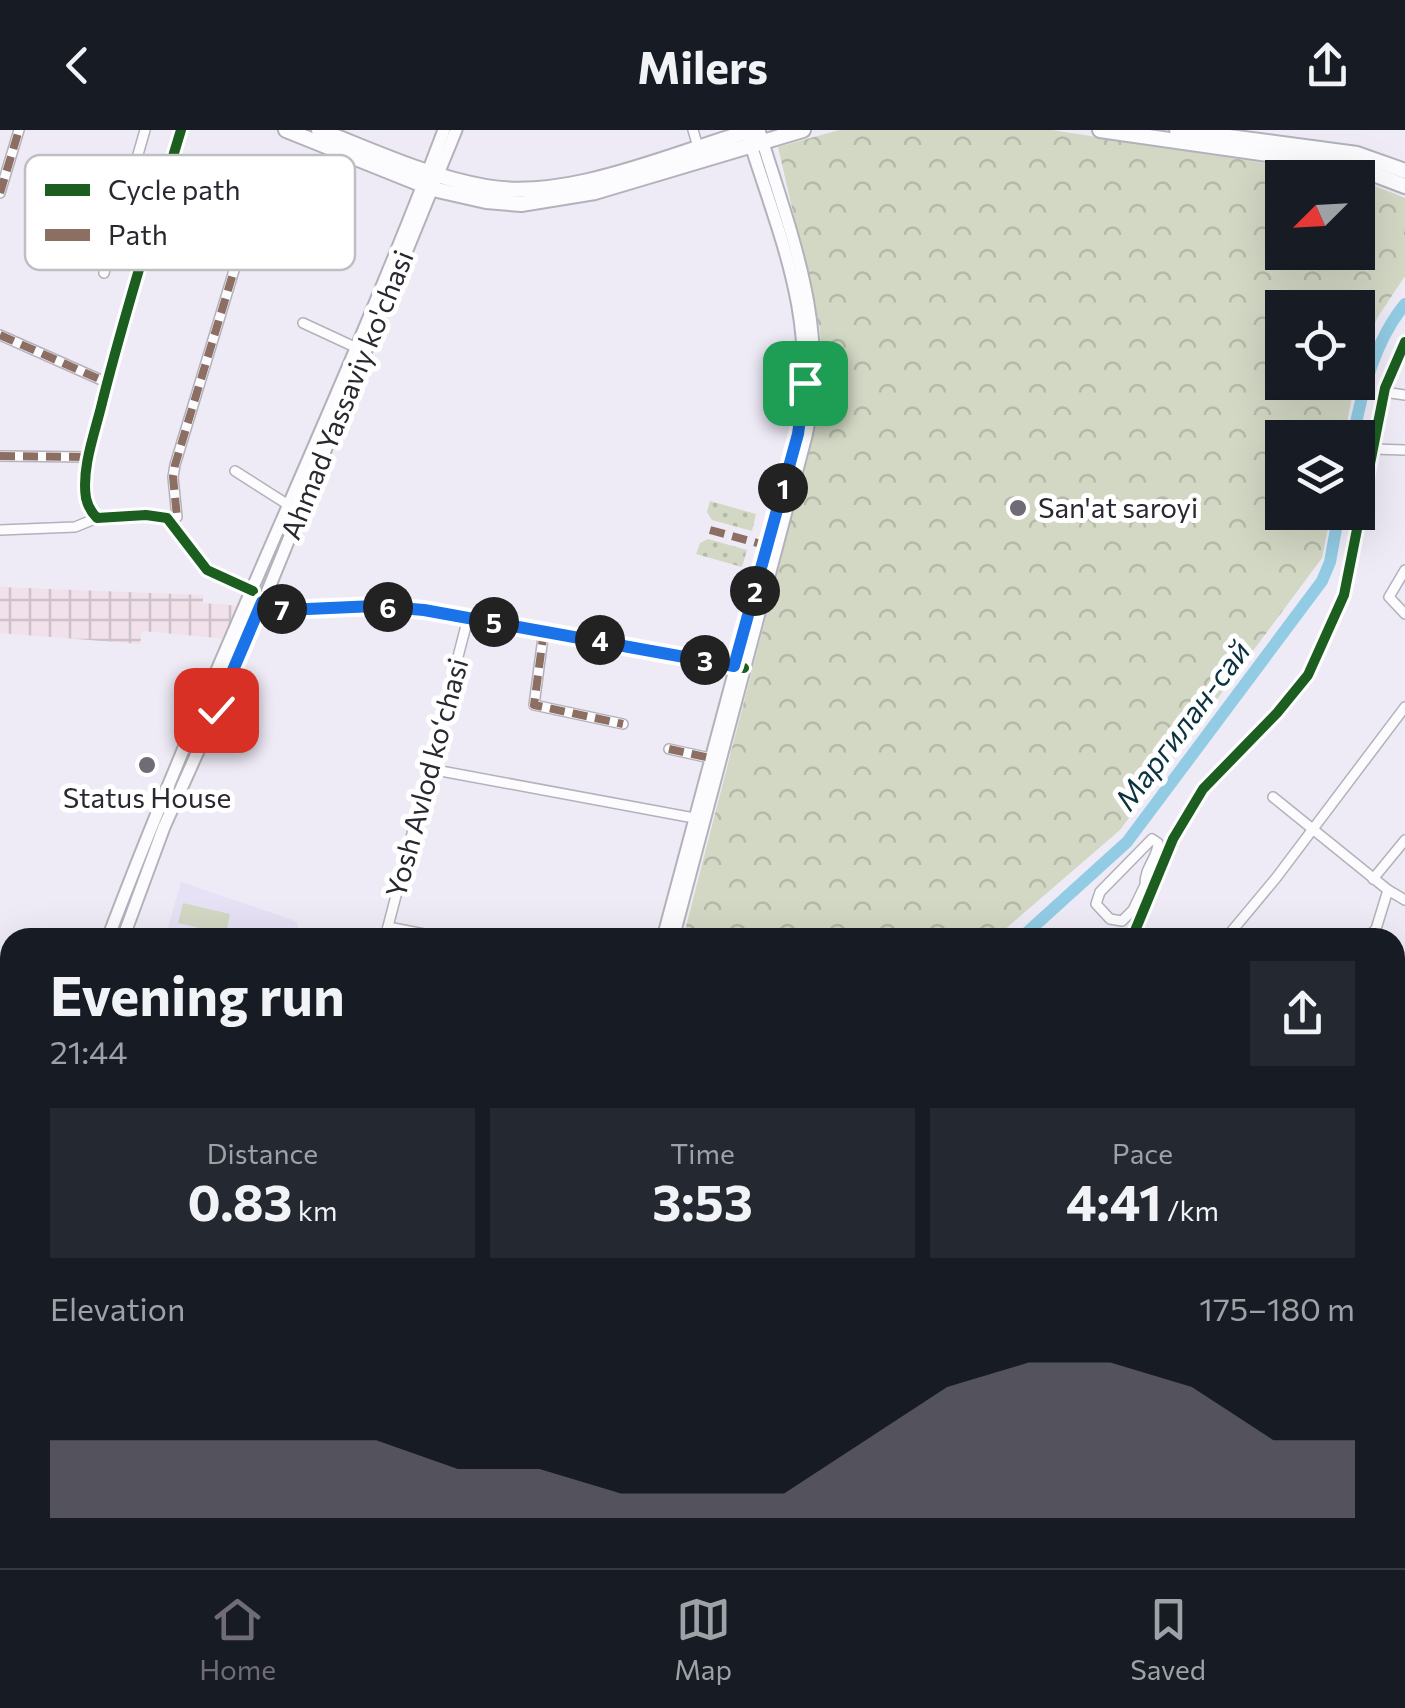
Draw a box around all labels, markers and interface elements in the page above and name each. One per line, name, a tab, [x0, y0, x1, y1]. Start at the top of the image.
icon: back	[50, 38, 105, 93]
text: Milers	[637, 38, 768, 93]
icon: share	[1300, 38, 1355, 93]
legend	[25, 155, 355, 270]
north arrow	[1265, 160, 1375, 270]
map controls	[1265, 160, 1375, 530]
text: Cycle path	[108, 172, 240, 206]
text: Path	[108, 217, 168, 251]
street label: Ahmad Yassaviy ko'chasi	[272, 245, 420, 544]
button: locate	[1265, 290, 1375, 400]
pin	[763, 341, 848, 426]
icon: arrive	[778, 356, 833, 411]
button: layers	[1265, 420, 1375, 530]
pin: 1	[758, 463, 808, 513]
text: 1	[777, 471, 789, 505]
place label: San'at saroyi	[1038, 490, 1198, 524]
marker: San'at saroyi	[1007, 497, 1029, 519]
pin: 2	[730, 566, 780, 616]
text: 2	[747, 574, 763, 608]
pin: 6	[363, 582, 413, 632]
pin: 7	[257, 584, 307, 634]
text: 6	[379, 590, 397, 624]
text: 7	[274, 592, 290, 626]
pin: 5	[469, 597, 519, 647]
text: 5	[486, 605, 502, 639]
pin: 4	[575, 615, 625, 665]
text: 4	[591, 623, 609, 657]
water label: Маргилан-сай	[1105, 633, 1257, 816]
pin: 3	[680, 635, 730, 685]
text: 3	[697, 643, 713, 677]
street label: Yosh Avlod koʻchasi	[378, 654, 474, 901]
pin	[174, 668, 259, 753]
icon: check	[189, 683, 244, 738]
marker: Status House	[136, 754, 158, 776]
place label: Status House	[63, 780, 231, 814]
text: Evening run	[50, 960, 345, 1027]
button: share	[1250, 961, 1355, 1066]
text: 21:44	[50, 1031, 127, 1071]
text: Distance	[207, 1136, 318, 1170]
text: Time	[670, 1136, 735, 1170]
text: Pace	[1112, 1136, 1173, 1170]
text: 0.83	[188, 1170, 292, 1231]
text: 3:53	[652, 1170, 753, 1231]
text: 4:41	[1066, 1170, 1162, 1231]
text: km	[292, 1193, 337, 1227]
text: /km	[1162, 1193, 1219, 1227]
text: Elevation	[50, 1288, 185, 1328]
text: 175–180 m	[1199, 1288, 1355, 1328]
tab: Home	[199, 1592, 276, 1686]
tab: Map	[674, 1592, 732, 1686]
tab: Saved	[1130, 1592, 1206, 1686]

